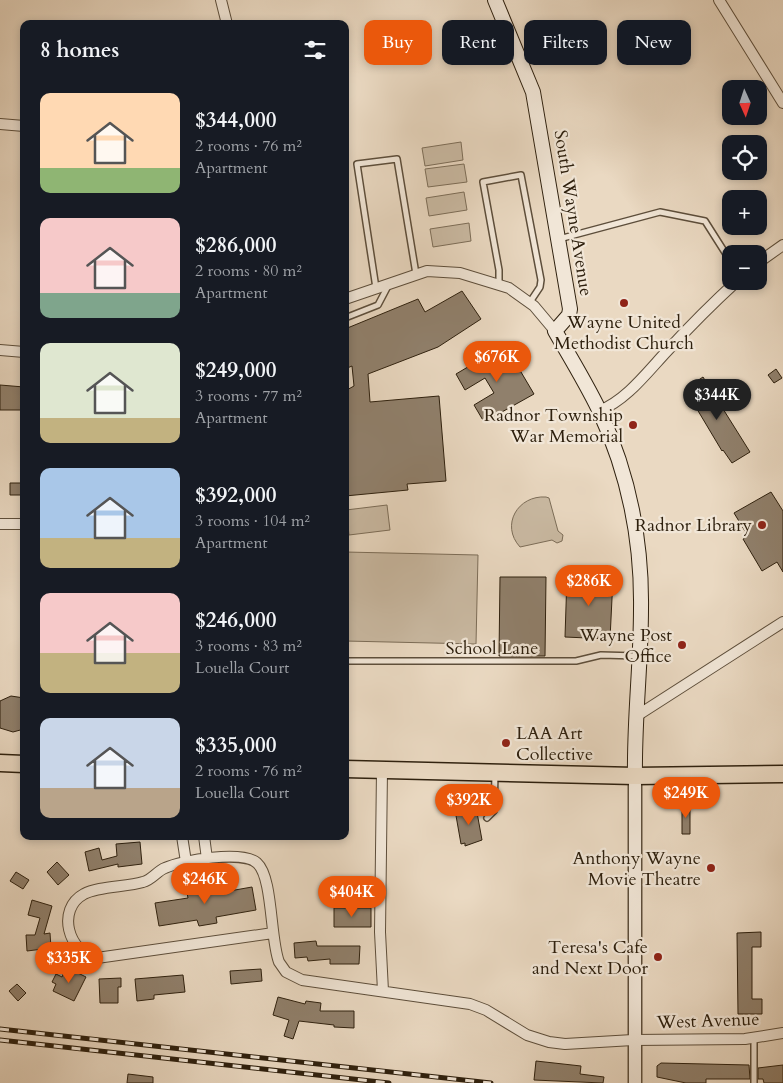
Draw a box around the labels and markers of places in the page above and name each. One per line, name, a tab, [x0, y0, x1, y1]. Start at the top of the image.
marker: Wayne United Methodist Church	[618, 297, 630, 309]
place label: Wayne United Methodist Church	[554, 310, 694, 356]
pin: $676K	[462, 340, 532, 383]
pin: $344K	[682, 378, 752, 421]
place label: Radnor Township War Memorial	[484, 403, 623, 449]
marker: Radnor Township War Memorial	[627, 419, 639, 431]
place label: Radnor Library	[635, 513, 752, 538]
marker: Radnor Library	[756, 519, 768, 531]
pin: $286K	[554, 564, 624, 607]
place label: Wayne Post Office	[579, 623, 672, 669]
marker: Wayne Post Office	[676, 639, 688, 651]
place label: LAA Art Collective	[516, 721, 593, 767]
marker: LAA Art Collective	[500, 737, 512, 749]
pin: $249K	[651, 776, 721, 819]
pin: $392K	[434, 784, 504, 826]
place label: Anthony Wayne Movie Theatre	[573, 846, 701, 892]
pin: $246K	[170, 862, 240, 905]
marker: Anthony Wayne Movie Theatre	[705, 862, 717, 874]
pin: $404K	[317, 876, 387, 918]
place label: Teresa's Cafe and Next Door	[532, 935, 648, 981]
pin: $335K	[34, 942, 104, 984]
marker: Teresa's Cafe and Next Door	[652, 951, 664, 963]

